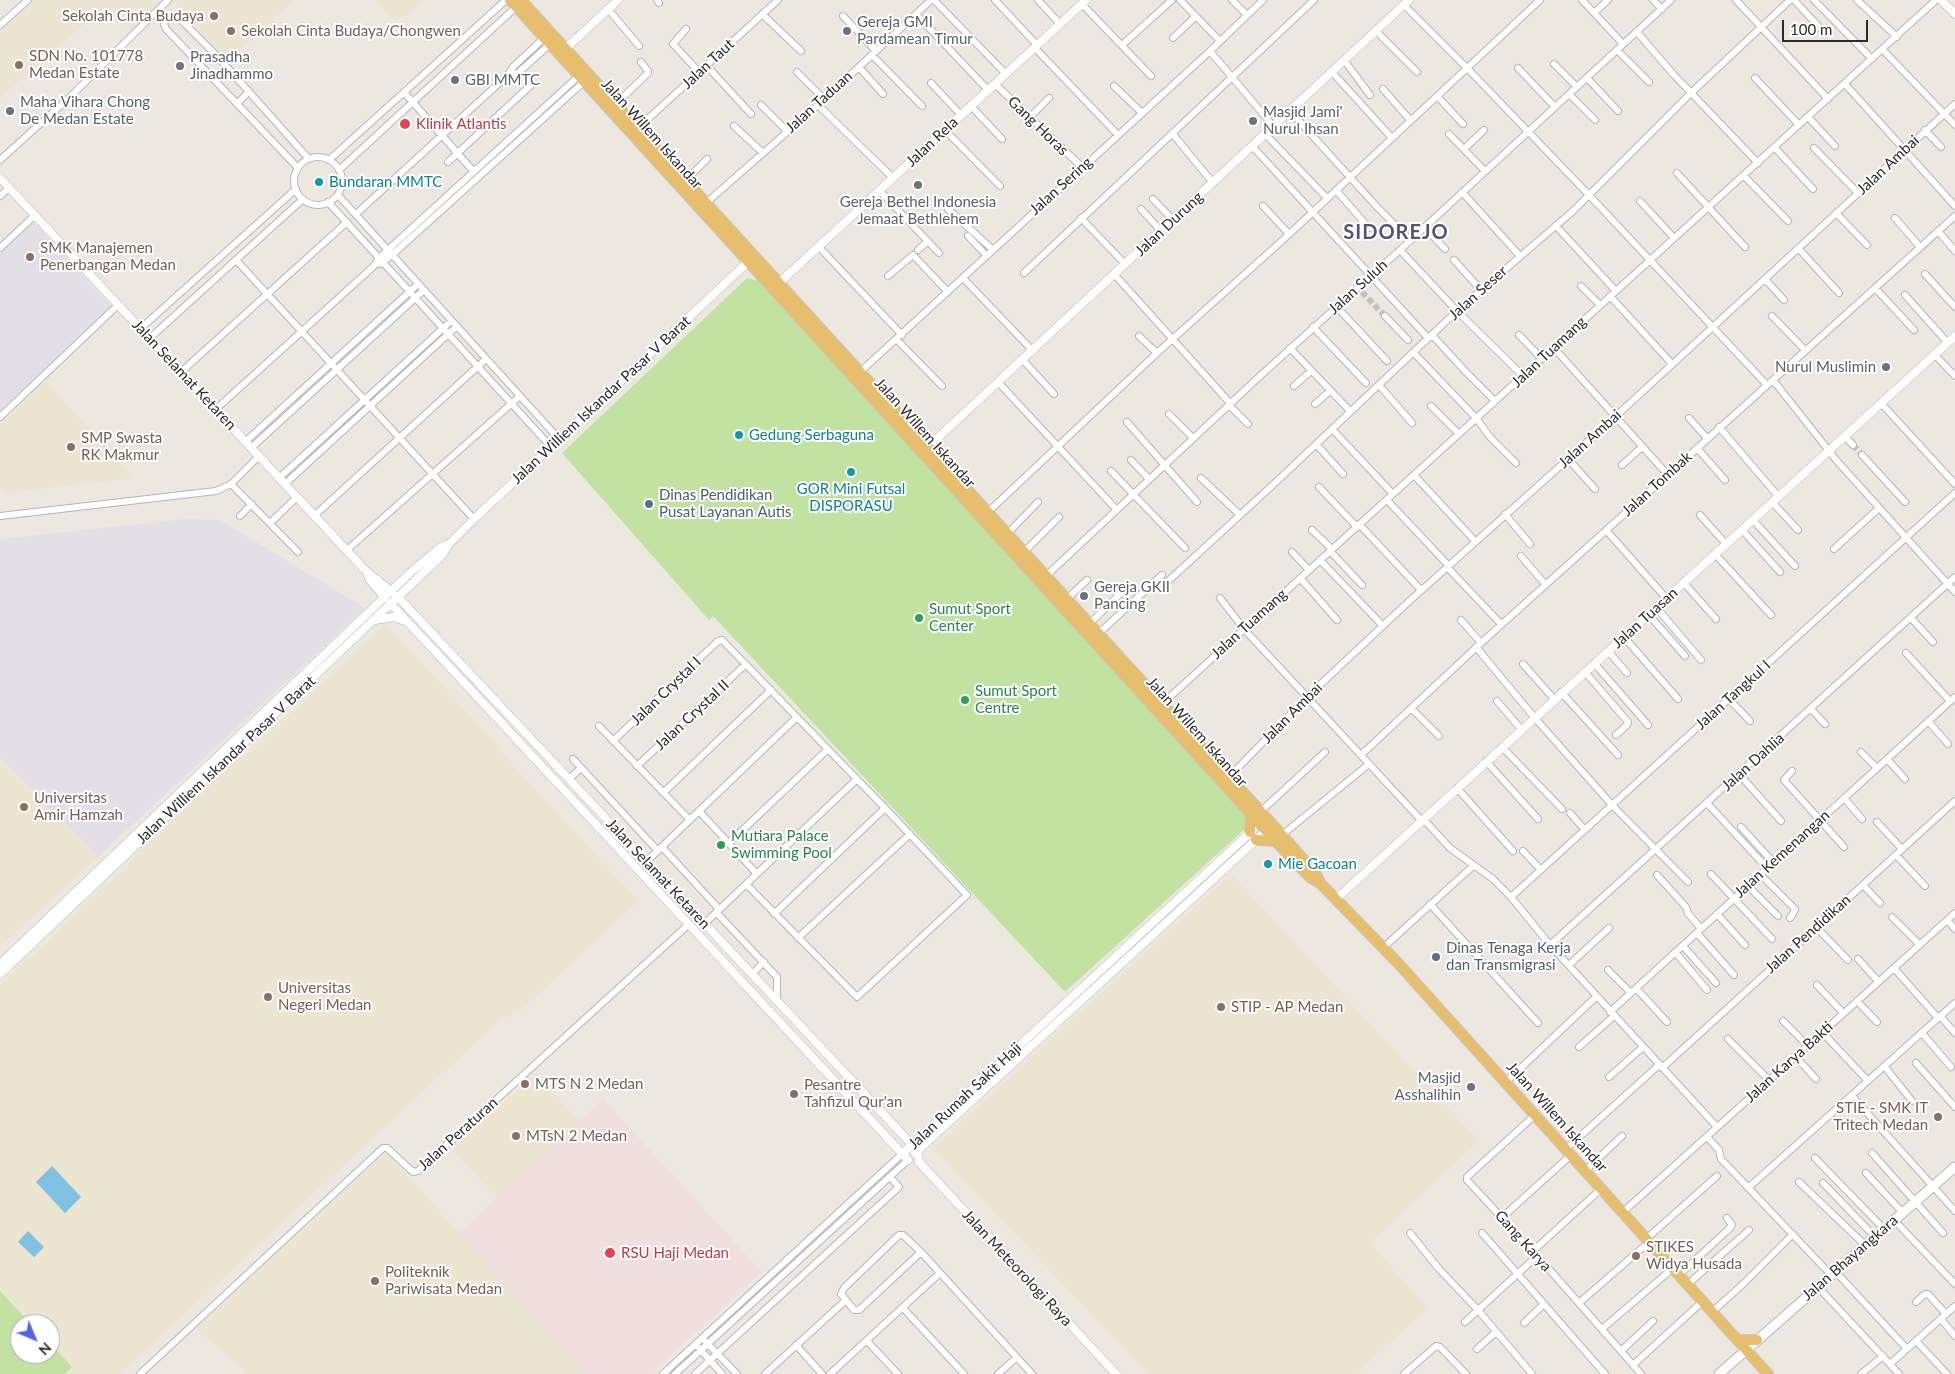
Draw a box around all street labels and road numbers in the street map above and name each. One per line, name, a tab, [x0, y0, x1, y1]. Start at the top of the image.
street label: Jalan Taut	[678, 35, 738, 93]
street label: Jalan Taduan	[782, 67, 856, 137]
street label: Jalan Willem Iskandar	[598, 75, 706, 193]
street label: Gang Horas	[1004, 93, 1072, 159]
street label: Jalan Rela	[902, 113, 962, 171]
street label: Jalan Ambai	[1853, 132, 1923, 198]
street label: Jalan Sering	[1026, 153, 1096, 219]
street label: Jalan Durung	[1131, 188, 1207, 260]
street label: Jalan Suluh	[1325, 256, 1391, 318]
street label: Jalan Seser	[1445, 262, 1511, 324]
street label: Jalan Williem Iskandar Pasar V Barat	[508, 312, 694, 488]
street label: Jalan Tuamang	[1508, 313, 1590, 391]
street label: Jalan Selamat Ketaren	[128, 316, 240, 434]
street label: Jalan Willem Iskandar	[871, 374, 979, 492]
street label: Jalan Ambai	[1555, 406, 1625, 472]
street label: Jalan Tombak	[1618, 448, 1696, 520]
street label: Jalan Tuasan	[1608, 584, 1682, 652]
street label: Jalan Tuamang	[1207, 585, 1291, 663]
street label: Jalan Crystal I	[627, 653, 705, 729]
street label: Jalan Tangkul I	[1692, 657, 1774, 733]
street label: Jalan Williem Iskandar Pasar V Barat	[133, 672, 319, 848]
street label: Jalan Willem Iskandar	[1143, 673, 1251, 791]
street label: Jalan Crystal II	[651, 676, 733, 754]
street label: Jalan Ambai	[1258, 679, 1326, 747]
street label: Jalan Dahlia	[1718, 729, 1788, 795]
street label: Jalan Kemenangan	[1731, 806, 1833, 902]
street label: Jalan Selamat Ketaren	[602, 815, 714, 933]
street label: Jalan Pendidikan	[1761, 891, 1855, 977]
street label: Jalan Karya Bakti	[1741, 1018, 1837, 1106]
street label: Jalan Rumah Sakit Haji	[905, 1039, 1025, 1153]
street label: Jalan Willem Iskandar	[1503, 1058, 1611, 1176]
street label: Jalan Peraturan	[415, 1094, 501, 1174]
street label: Jalan Meteorologi Raya	[958, 1206, 1076, 1330]
street label: Gang Karya	[1491, 1207, 1555, 1275]
street label: Jalan Bhayangkara	[1798, 1212, 1902, 1304]

